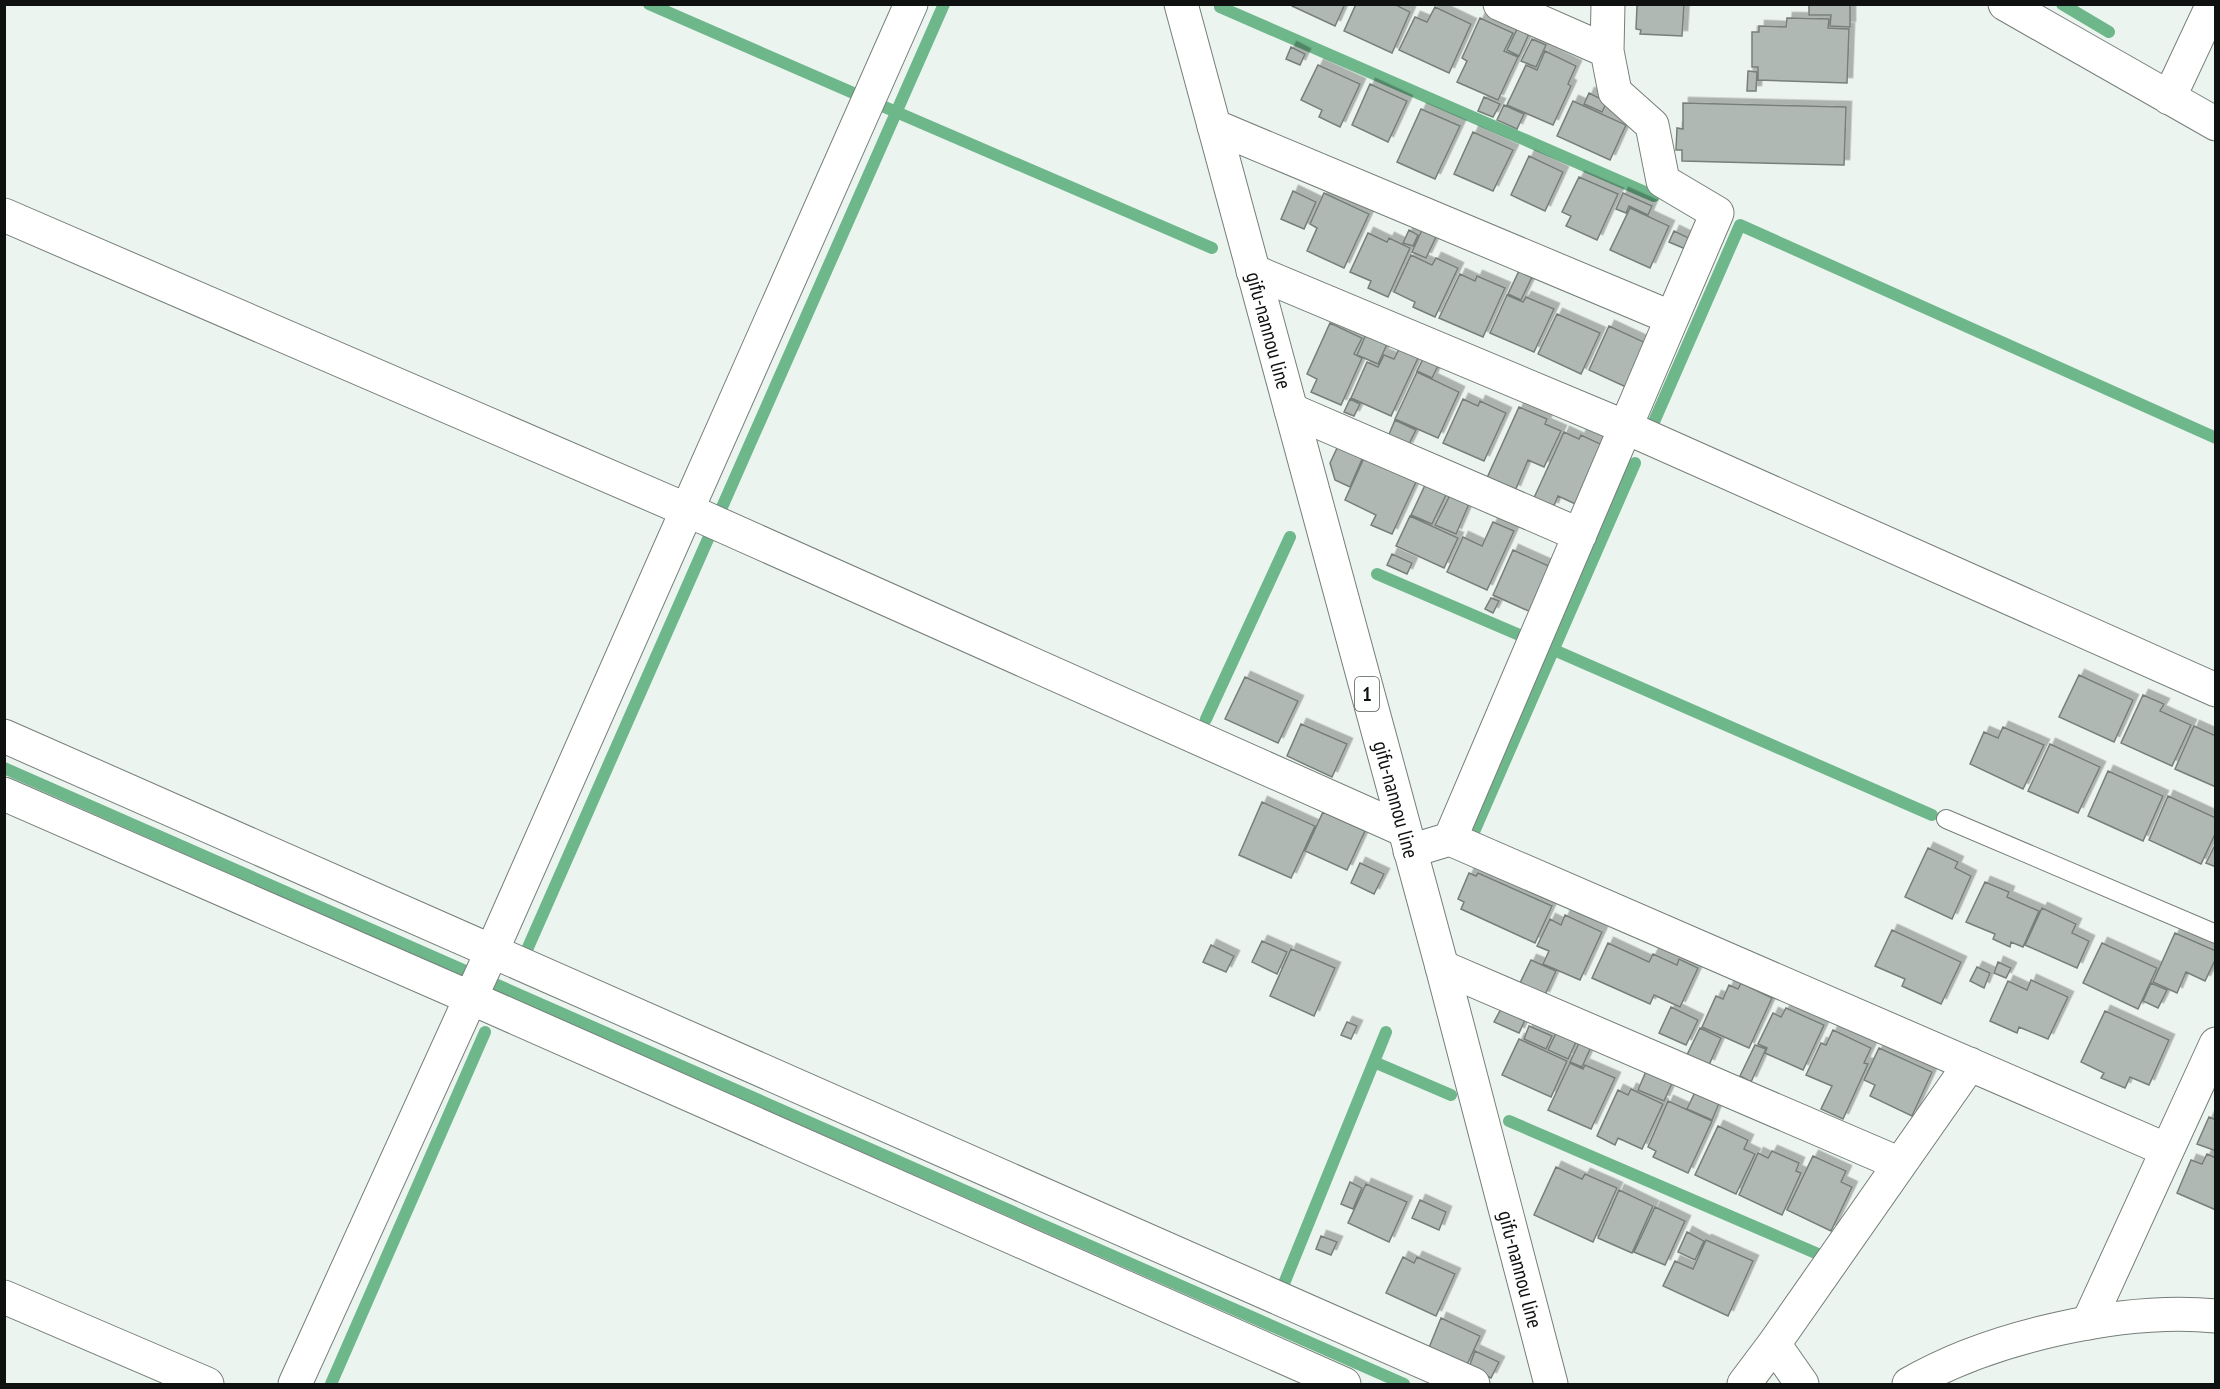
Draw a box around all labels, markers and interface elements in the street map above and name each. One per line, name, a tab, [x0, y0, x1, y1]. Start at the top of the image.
street label: gifu-nannou line	[1241, 269, 1298, 392]
road number: 1	[1355, 677, 1379, 711]
street label: gifu-nannou line	[1368, 738, 1425, 861]
street label: gifu-nannou line	[1493, 1207, 1549, 1331]

